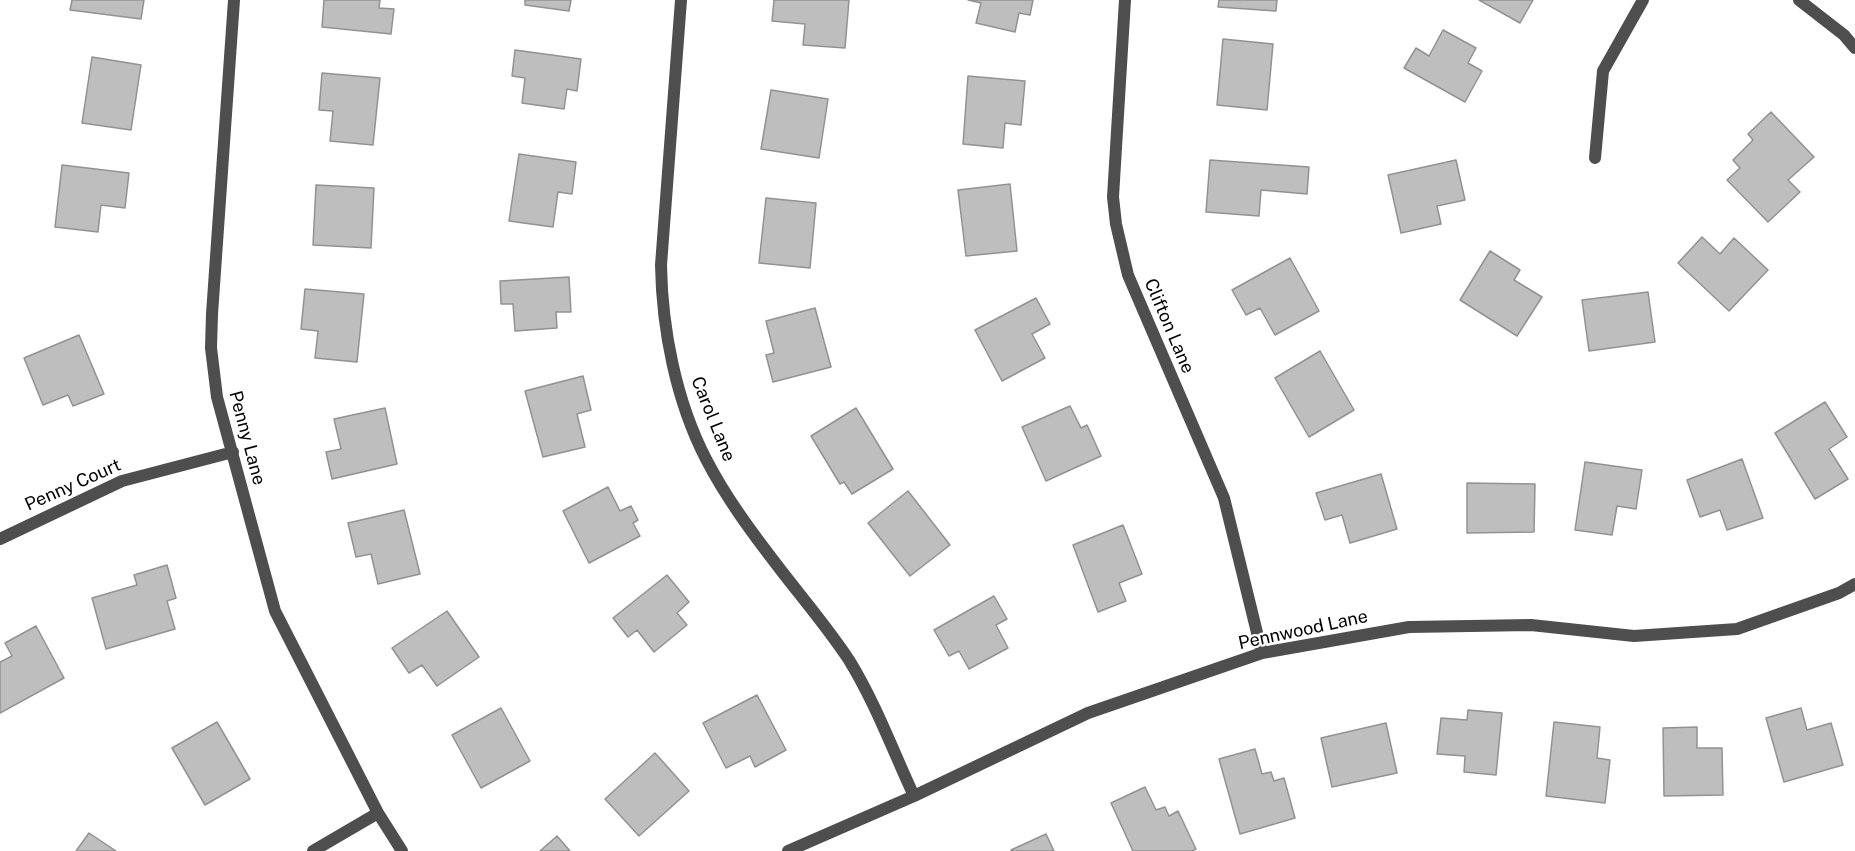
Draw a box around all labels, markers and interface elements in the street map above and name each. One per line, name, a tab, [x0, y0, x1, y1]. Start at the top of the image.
street label: Clifton Lane	[1139, 275, 1199, 377]
street label: Carol Lane	[686, 373, 740, 465]
street label: Penny Lane	[224, 389, 270, 487]
street label: Penny Court	[22, 454, 124, 516]
street label: Pennwood Lane	[1236, 606, 1370, 654]

